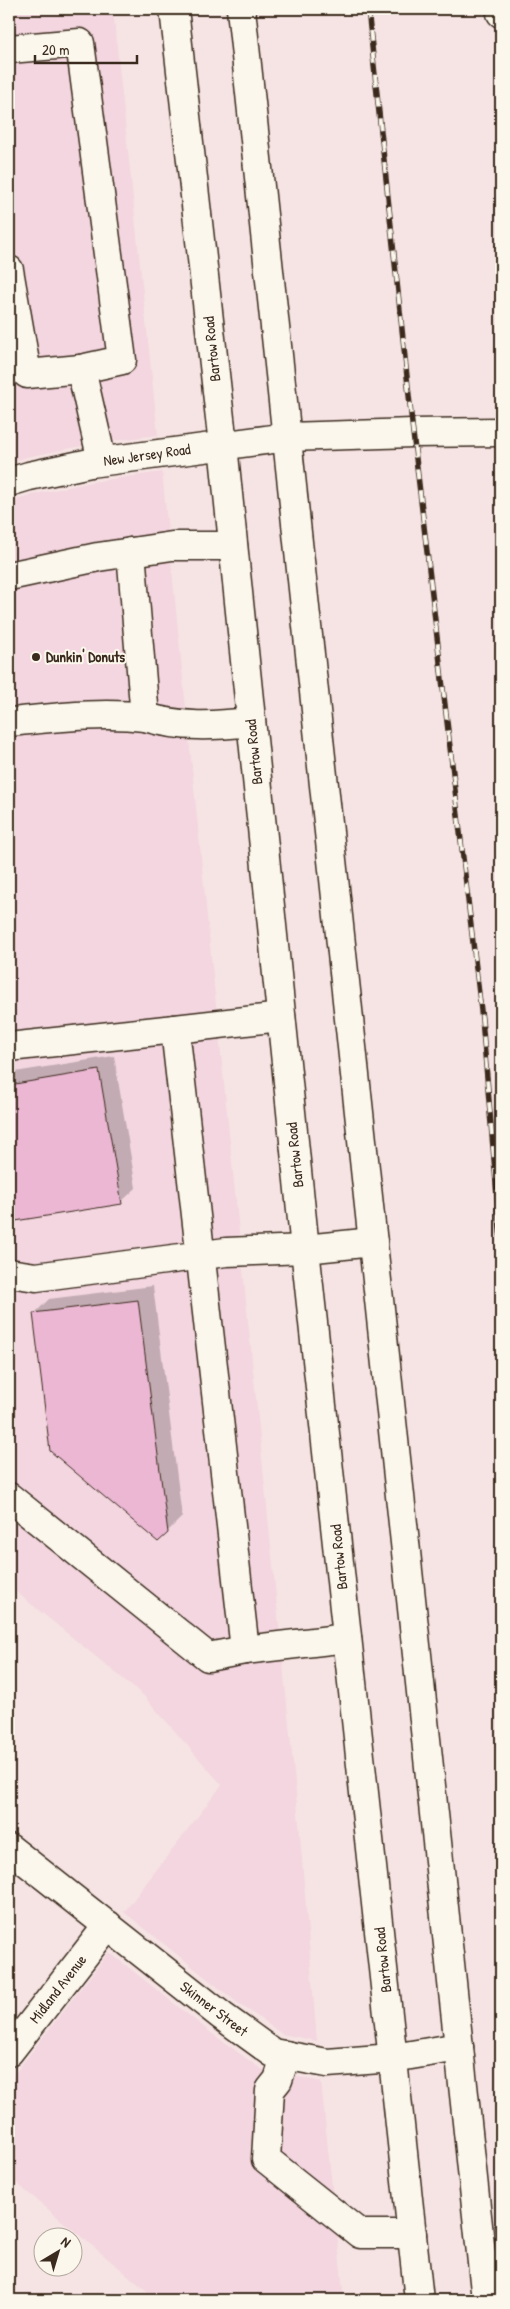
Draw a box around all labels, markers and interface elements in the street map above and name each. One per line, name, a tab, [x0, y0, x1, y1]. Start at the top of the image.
scale bar	[35, 32, 138, 64]
text: 20 m	[42, 39, 69, 60]
street label: Bartow Road	[198, 315, 225, 383]
street label: New Jersey Road	[102, 438, 192, 471]
place label: Dunkin' Donuts	[46, 646, 125, 667]
marker: Dunkin' Donuts	[30, 651, 42, 663]
street label: Bartow Road	[240, 718, 267, 786]
street label: Bartow Road	[281, 1121, 308, 1189]
street label: Bartow Road	[325, 1523, 352, 1591]
street label: Bartow Road	[369, 1926, 396, 1994]
street label: Midland Avenue	[24, 1950, 91, 2028]
street label: Skinner Street	[176, 1976, 253, 2042]
north arrow	[32, 2226, 82, 2276]
text: N	[58, 2232, 76, 2251]

